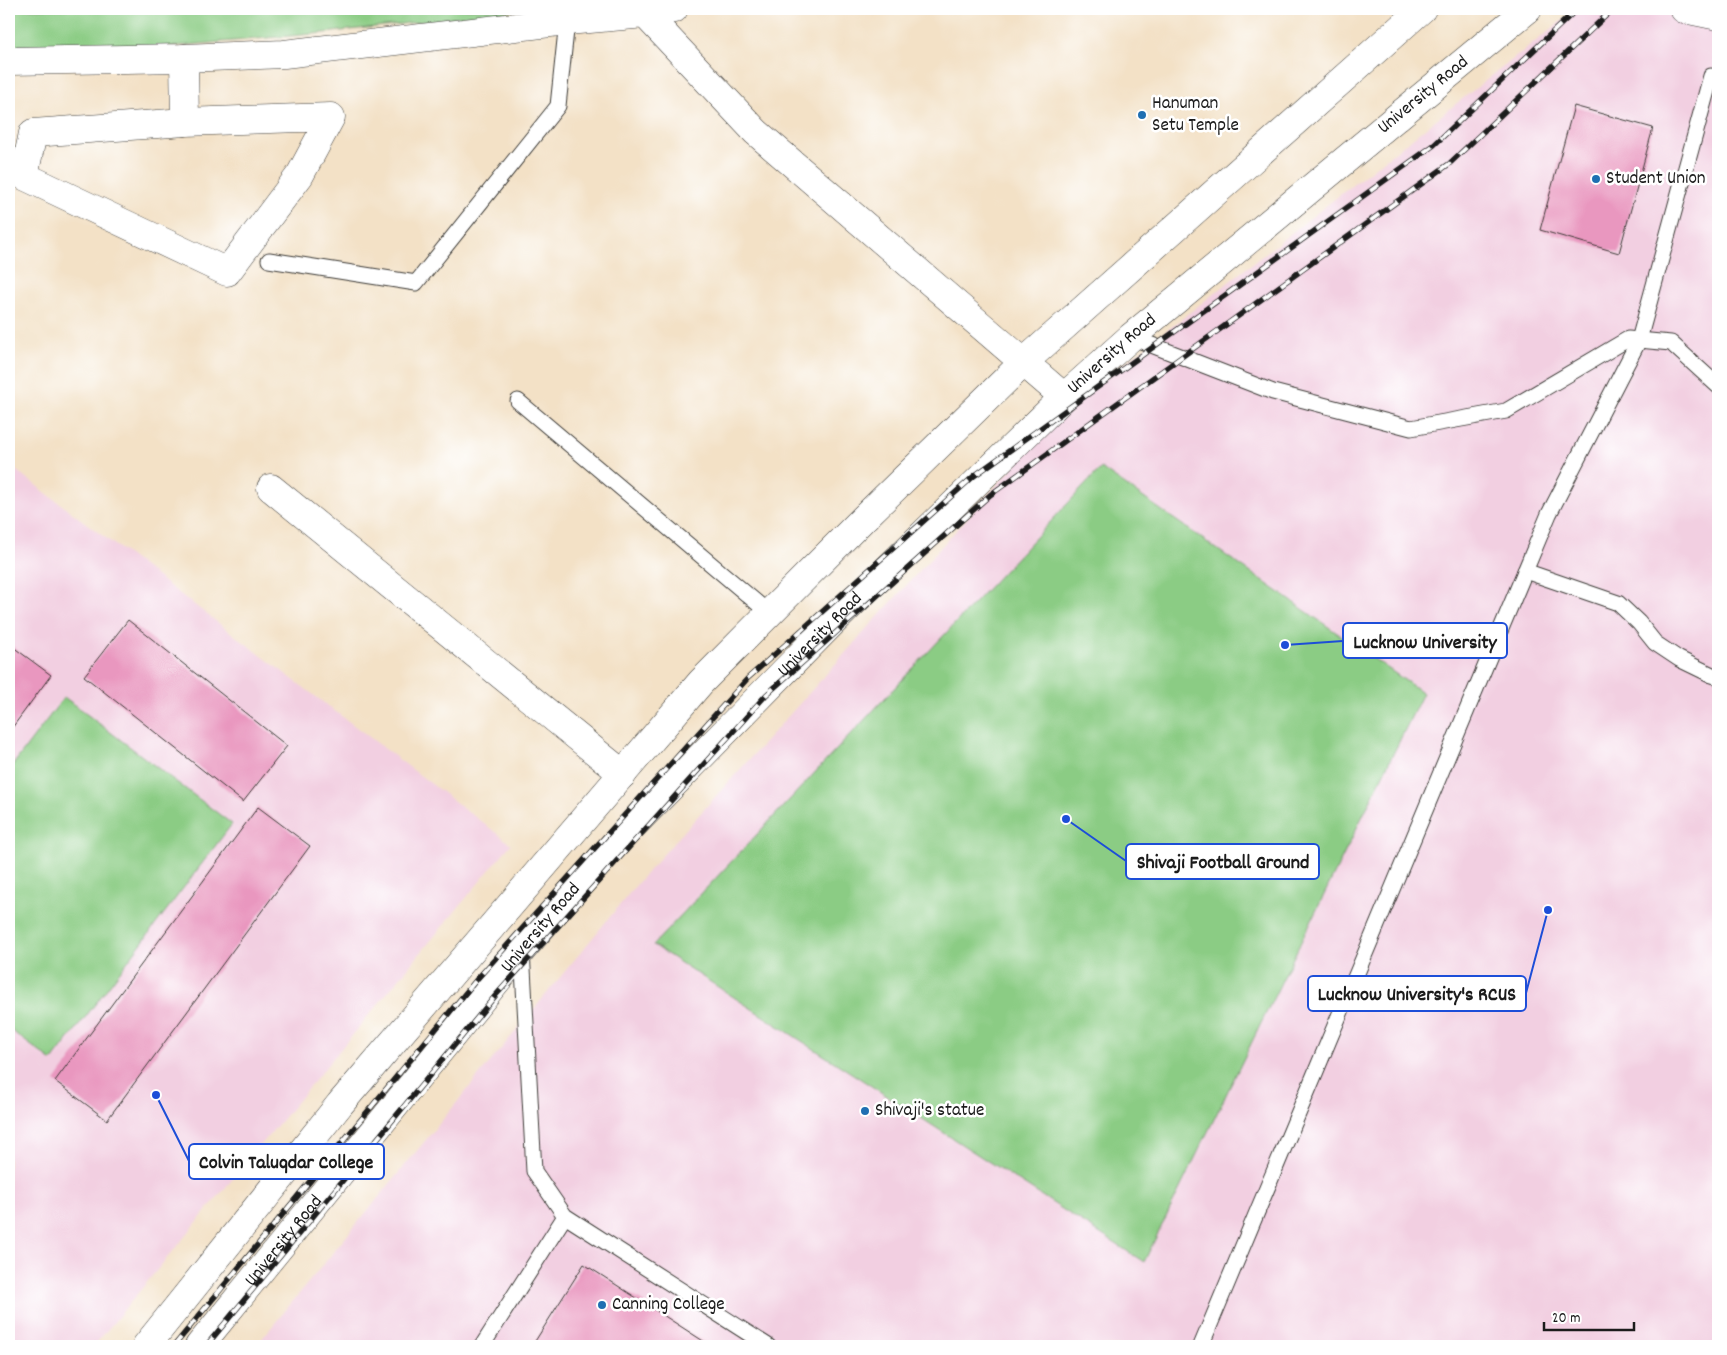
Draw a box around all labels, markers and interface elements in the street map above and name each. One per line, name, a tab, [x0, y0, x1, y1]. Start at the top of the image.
street label: University Road	[1372, 50, 1475, 141]
place label: Hanuman Setu Temple	[1152, 91, 1239, 140]
marker: Hanuman Setu Temple	[1136, 109, 1148, 121]
place label: Student Union	[1606, 166, 1706, 193]
marker: Student Union	[1590, 173, 1602, 185]
street label: University Road	[1062, 308, 1163, 401]
street label: University Road	[772, 586, 869, 684]
callout: Lucknow University	[1343, 623, 1507, 658]
text: Lucknow University	[1353, 630, 1498, 658]
callout: Shivaji Football Ground	[1126, 844, 1319, 879]
text: Shivaji Football Ground	[1137, 850, 1309, 878]
street label: University Road	[495, 877, 587, 979]
callout: Lucknow University's RCUS	[1308, 976, 1526, 1011]
text: Lucknow University's RCUS	[1318, 982, 1516, 1010]
place label: Shivaji's statue	[875, 1098, 984, 1125]
marker: Shivaji's statue	[859, 1105, 871, 1117]
callout: Colvin Taluqdar College	[189, 1144, 384, 1179]
text: Colvin Taluqdar College	[199, 1150, 373, 1178]
street label: University Road	[239, 1190, 330, 1293]
place label: Canning College	[612, 1292, 725, 1319]
marker: Canning College	[596, 1299, 608, 1311]
scale bar	[1544, 1300, 1634, 1332]
text: 20 m	[1552, 1308, 1580, 1330]

